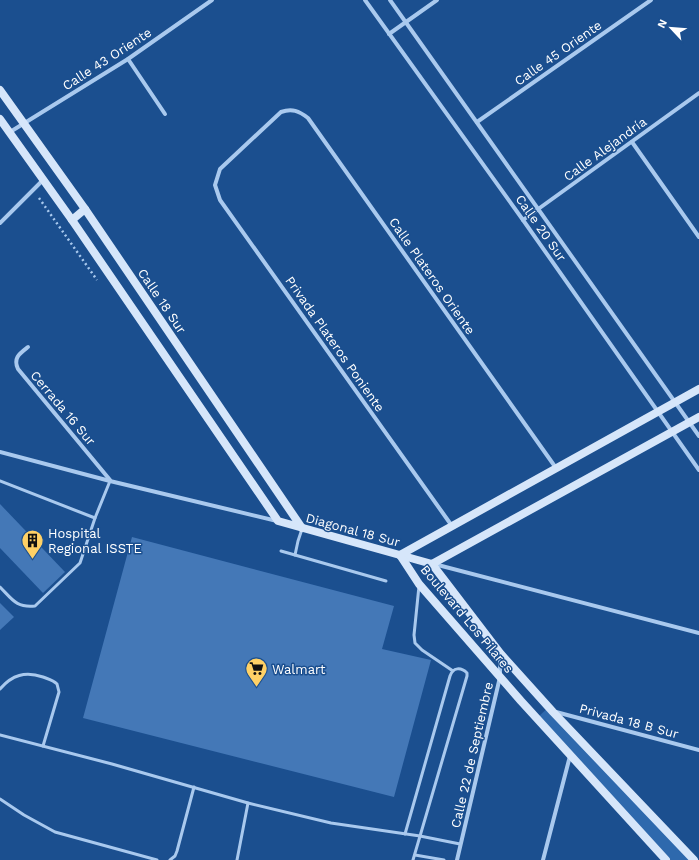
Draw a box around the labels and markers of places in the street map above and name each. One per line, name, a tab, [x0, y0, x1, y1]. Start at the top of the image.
place label: Hospital Regional ISSTE	[48, 526, 142, 556]
building icon: Hospital Regional ISSTE	[19, 527, 45, 560]
supermarket icon: Walmart	[244, 656, 270, 689]
place label: Walmart	[272, 662, 326, 677]

